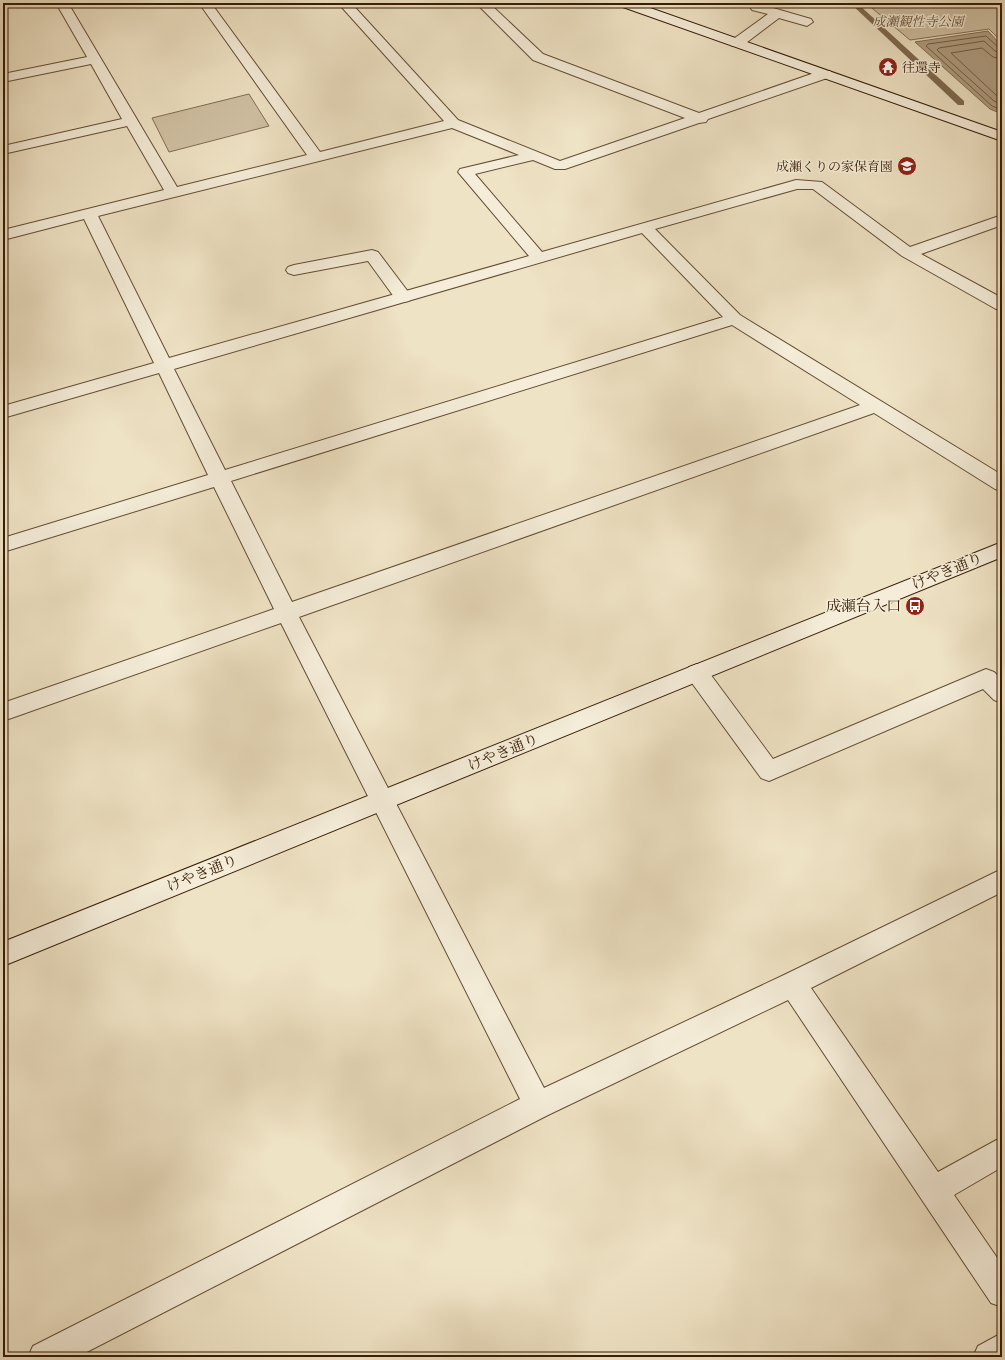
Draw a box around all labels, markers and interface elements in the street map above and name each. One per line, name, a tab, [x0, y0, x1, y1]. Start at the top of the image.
park label: 成瀬観性寺公園	[872, 13, 965, 30]
temple icon: 往還寺	[877, 56, 899, 78]
place label: 往還寺	[902, 59, 941, 76]
school or university icon: 成瀬くりの家保育園	[896, 155, 918, 177]
place label: 成瀬くりの家保育園	[776, 158, 893, 175]
street label: けやき通り	[908, 548, 986, 594]
bus stop icon: 成瀬台入口	[904, 595, 926, 617]
place label: 成瀬台入口	[826, 596, 901, 616]
street label: けやき通り	[464, 729, 542, 775]
street label: けやき通り	[163, 850, 241, 896]

